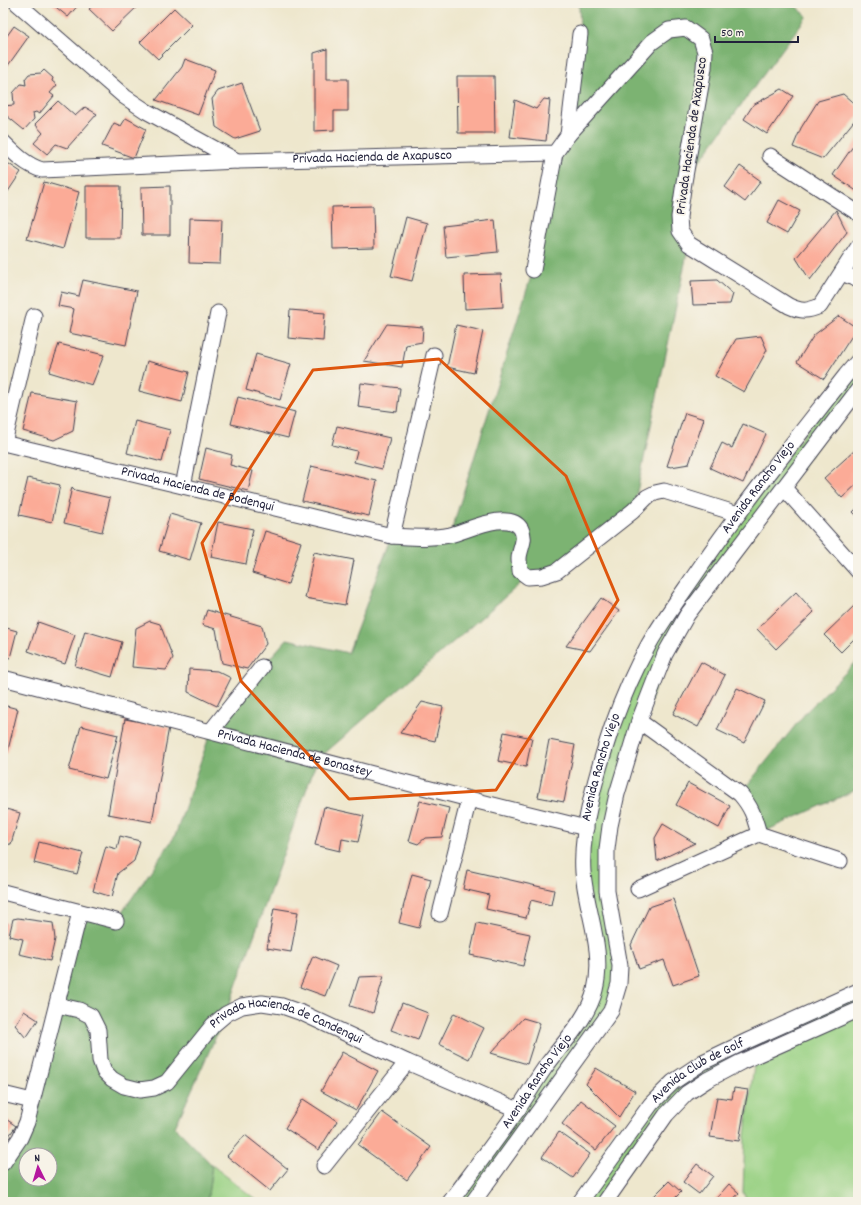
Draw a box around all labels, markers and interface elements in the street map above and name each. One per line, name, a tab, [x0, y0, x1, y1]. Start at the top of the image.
scale bar	[715, 18, 798, 44]
text: 50 m	[721, 25, 744, 42]
street label: Privada Hacienda de Axapusco	[671, 56, 713, 216]
street label: Privada Hacienda de Axapusco	[292, 146, 452, 170]
street label: Avenida Rancho Viejo	[717, 437, 800, 538]
street label: Privada Hacienda de Bodenqui	[119, 462, 277, 518]
street label: Avenida Rancho Viejo	[577, 710, 626, 823]
street label: Privada Hacienda de Bonastey	[215, 724, 374, 783]
street label: Privada Hacienda de Candenqui	[205, 993, 366, 1050]
street label: Avenida Rancho Viejo	[497, 1030, 578, 1133]
street label: Avenida Club de Golf	[647, 1033, 749, 1108]
north arrow	[18, 1147, 58, 1187]
text: N	[34, 1151, 41, 1167]

